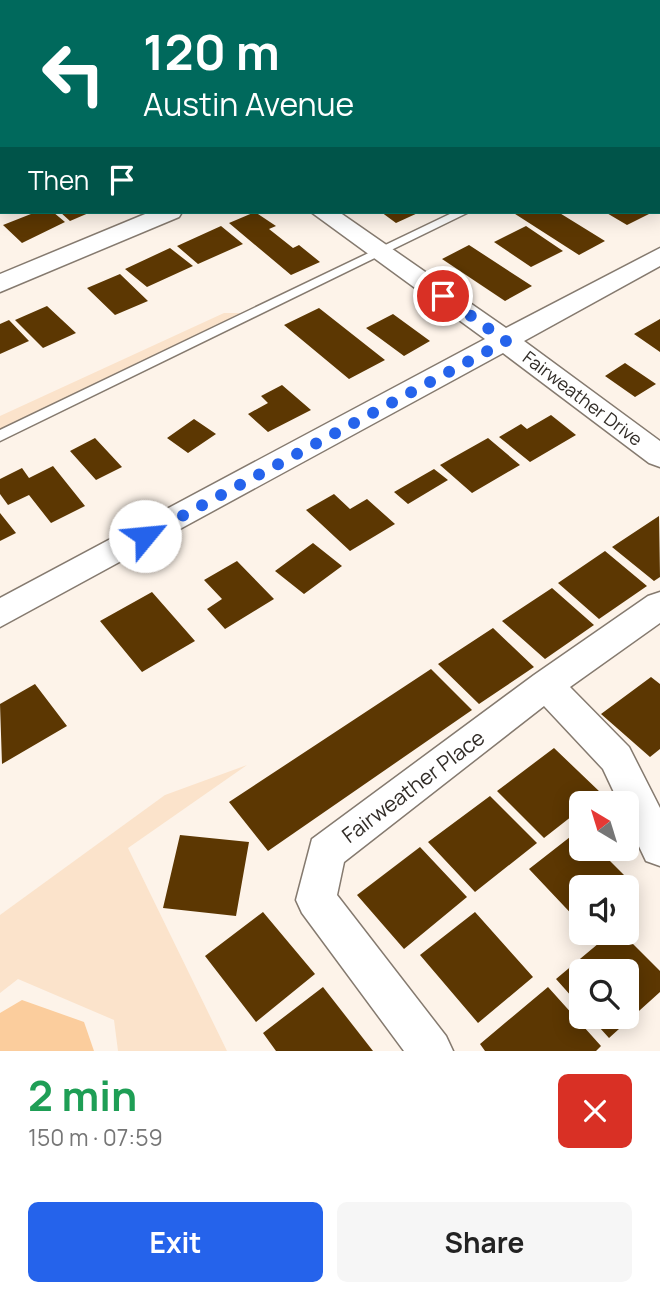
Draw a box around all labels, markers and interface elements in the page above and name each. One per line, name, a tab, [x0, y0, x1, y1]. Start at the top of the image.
text: 120 m	[143, 18, 280, 85]
icon: left	[28, 28, 119, 119]
text: Austin Avenue	[143, 82, 354, 126]
icon: arrive	[103, 161, 141, 199]
text: Then	[28, 162, 89, 198]
pin	[413, 266, 473, 326]
icon: arrive	[424, 277, 462, 315]
street label: Fairweather Drive	[518, 345, 648, 451]
position arrow	[108, 499, 182, 573]
street label: Fairweather Place	[336, 723, 490, 849]
north arrow	[569, 791, 639, 861]
map controls	[569, 791, 639, 1029]
button: sound	[569, 875, 639, 945]
button: search	[569, 959, 639, 1029]
text: 2 min	[28, 1066, 137, 1124]
button: close	[558, 1074, 632, 1148]
text: 150 m · 07:59	[28, 1121, 163, 1153]
button: Exit	[28, 1202, 323, 1282]
button: Share	[337, 1202, 632, 1282]

